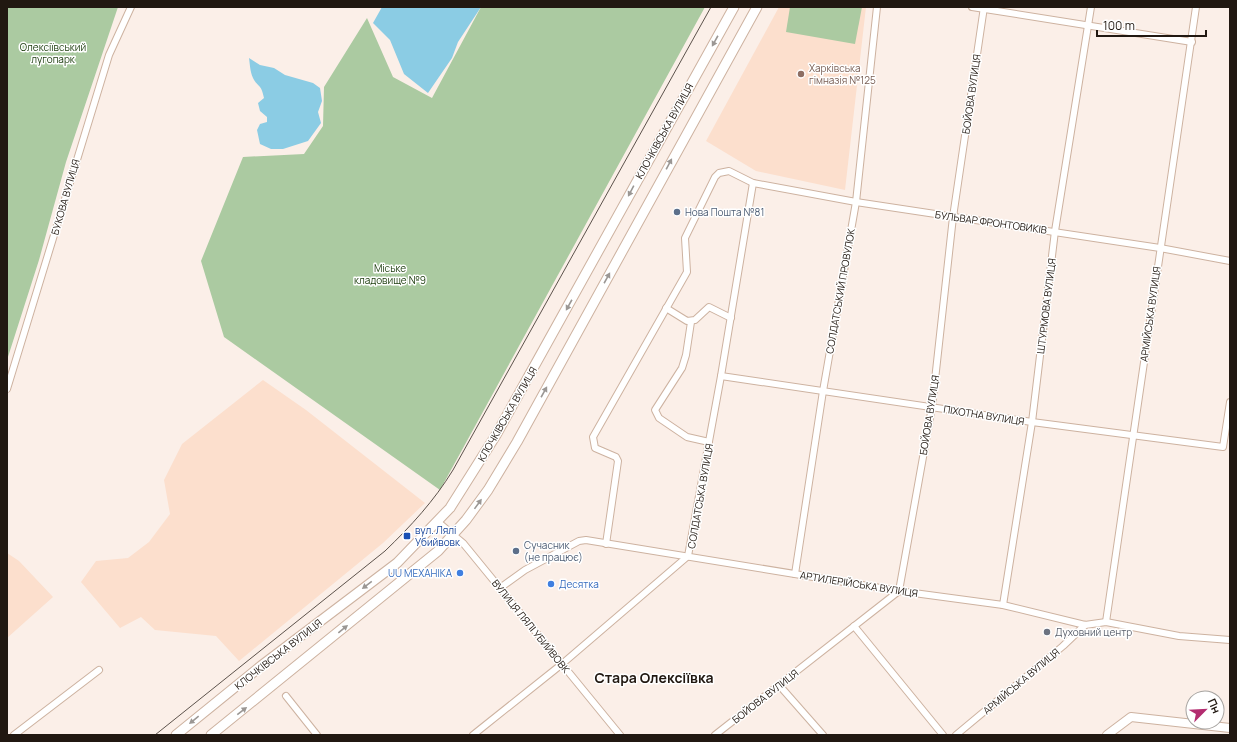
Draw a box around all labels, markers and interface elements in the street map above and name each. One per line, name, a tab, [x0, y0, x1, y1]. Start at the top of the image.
scale bar	[1097, 12, 1206, 38]
text: 100 m	[1103, 17, 1135, 34]
one-way arrow	[711, 35, 718, 47]
park label: Олексіївський лугопарк	[20, 40, 86, 66]
street label: БОЙОВА ВУЛИЦЯ	[958, 53, 984, 135]
place label: Харківська гімназія №125	[809, 61, 876, 87]
marker: Харківська гімназія №125	[796, 69, 806, 79]
street label: КЛОЧКІВСЬКА ВУЛИЦЯ	[632, 81, 696, 181]
street label: БУКОВА ВУЛИЦЯ	[47, 157, 83, 237]
one-way arrow	[666, 158, 673, 170]
one-way arrow	[628, 185, 634, 197]
place label: Нова Пошта №81	[685, 205, 764, 219]
marker: Нова Пошта №81	[672, 207, 682, 217]
street label: БУЛЬВАР ФРОНТОВИКІВ	[934, 207, 1048, 237]
street label: СОЛДАТСЬКИЙ ПРОВУЛОК	[822, 227, 858, 355]
street label: ШТУРМОВА ВУЛИЦЯ	[1033, 257, 1059, 355]
park label: Міське кладовище №9	[354, 261, 426, 287]
street label: АРМІЙСЬКА ВУЛИЦЯ	[1136, 265, 1164, 363]
one-way arrow	[604, 273, 611, 284]
one-way arrow	[565, 299, 572, 311]
street label: КЛОЧКІВСЬКА ВУЛИЦЯ	[474, 364, 540, 464]
street label: БОЙОВА ВУЛИЦЯ	[916, 374, 942, 456]
one-way arrow	[541, 386, 548, 398]
street label: ПІХОТНА ВУЛИЦЯ	[942, 402, 1026, 428]
street label: СОЛДАТСЬКА ВУЛИЦЯ	[684, 442, 716, 550]
one-way arrow	[474, 499, 482, 509]
place label: вул. Лялі Убийвовк	[415, 523, 461, 549]
marker: вул. Лялі Убийвовк	[402, 531, 412, 541]
place label: Сучасник (не працює)	[524, 538, 583, 564]
marker: Сучасник (не працює)	[511, 546, 521, 556]
place label: UU МЕХАНІКА	[388, 566, 453, 580]
marker: UU МЕХАНІКА	[455, 568, 465, 578]
street label: АРТИЛЕРІЙСЬКА ВУЛИЦЯ	[799, 568, 919, 600]
street label: ВУЛИЦЯ ЛЯЛІ УБИЙВОВК	[489, 576, 573, 676]
place label: Десятка	[559, 577, 599, 591]
marker: Десятка	[546, 579, 556, 589]
one-way arrow	[362, 581, 373, 589]
street label: КЛОЧКІВСЬКА ВУЛИЦЯ	[231, 615, 325, 693]
one-way arrow	[338, 625, 349, 634]
place label: Духовний центр	[1055, 625, 1132, 639]
marker: Духовний центр	[1042, 627, 1052, 637]
street label: АРМІЙСЬКА ВУЛИЦЯ	[980, 645, 1062, 717]
street label: БОЙОВА ВУЛИЦЯ	[729, 666, 801, 726]
district label: Стара Олексіївка	[594, 668, 714, 687]
north arrow	[1185, 690, 1225, 730]
text: Пн	[1205, 696, 1225, 716]
one-way arrow	[236, 707, 247, 715]
one-way arrow	[189, 716, 200, 724]

